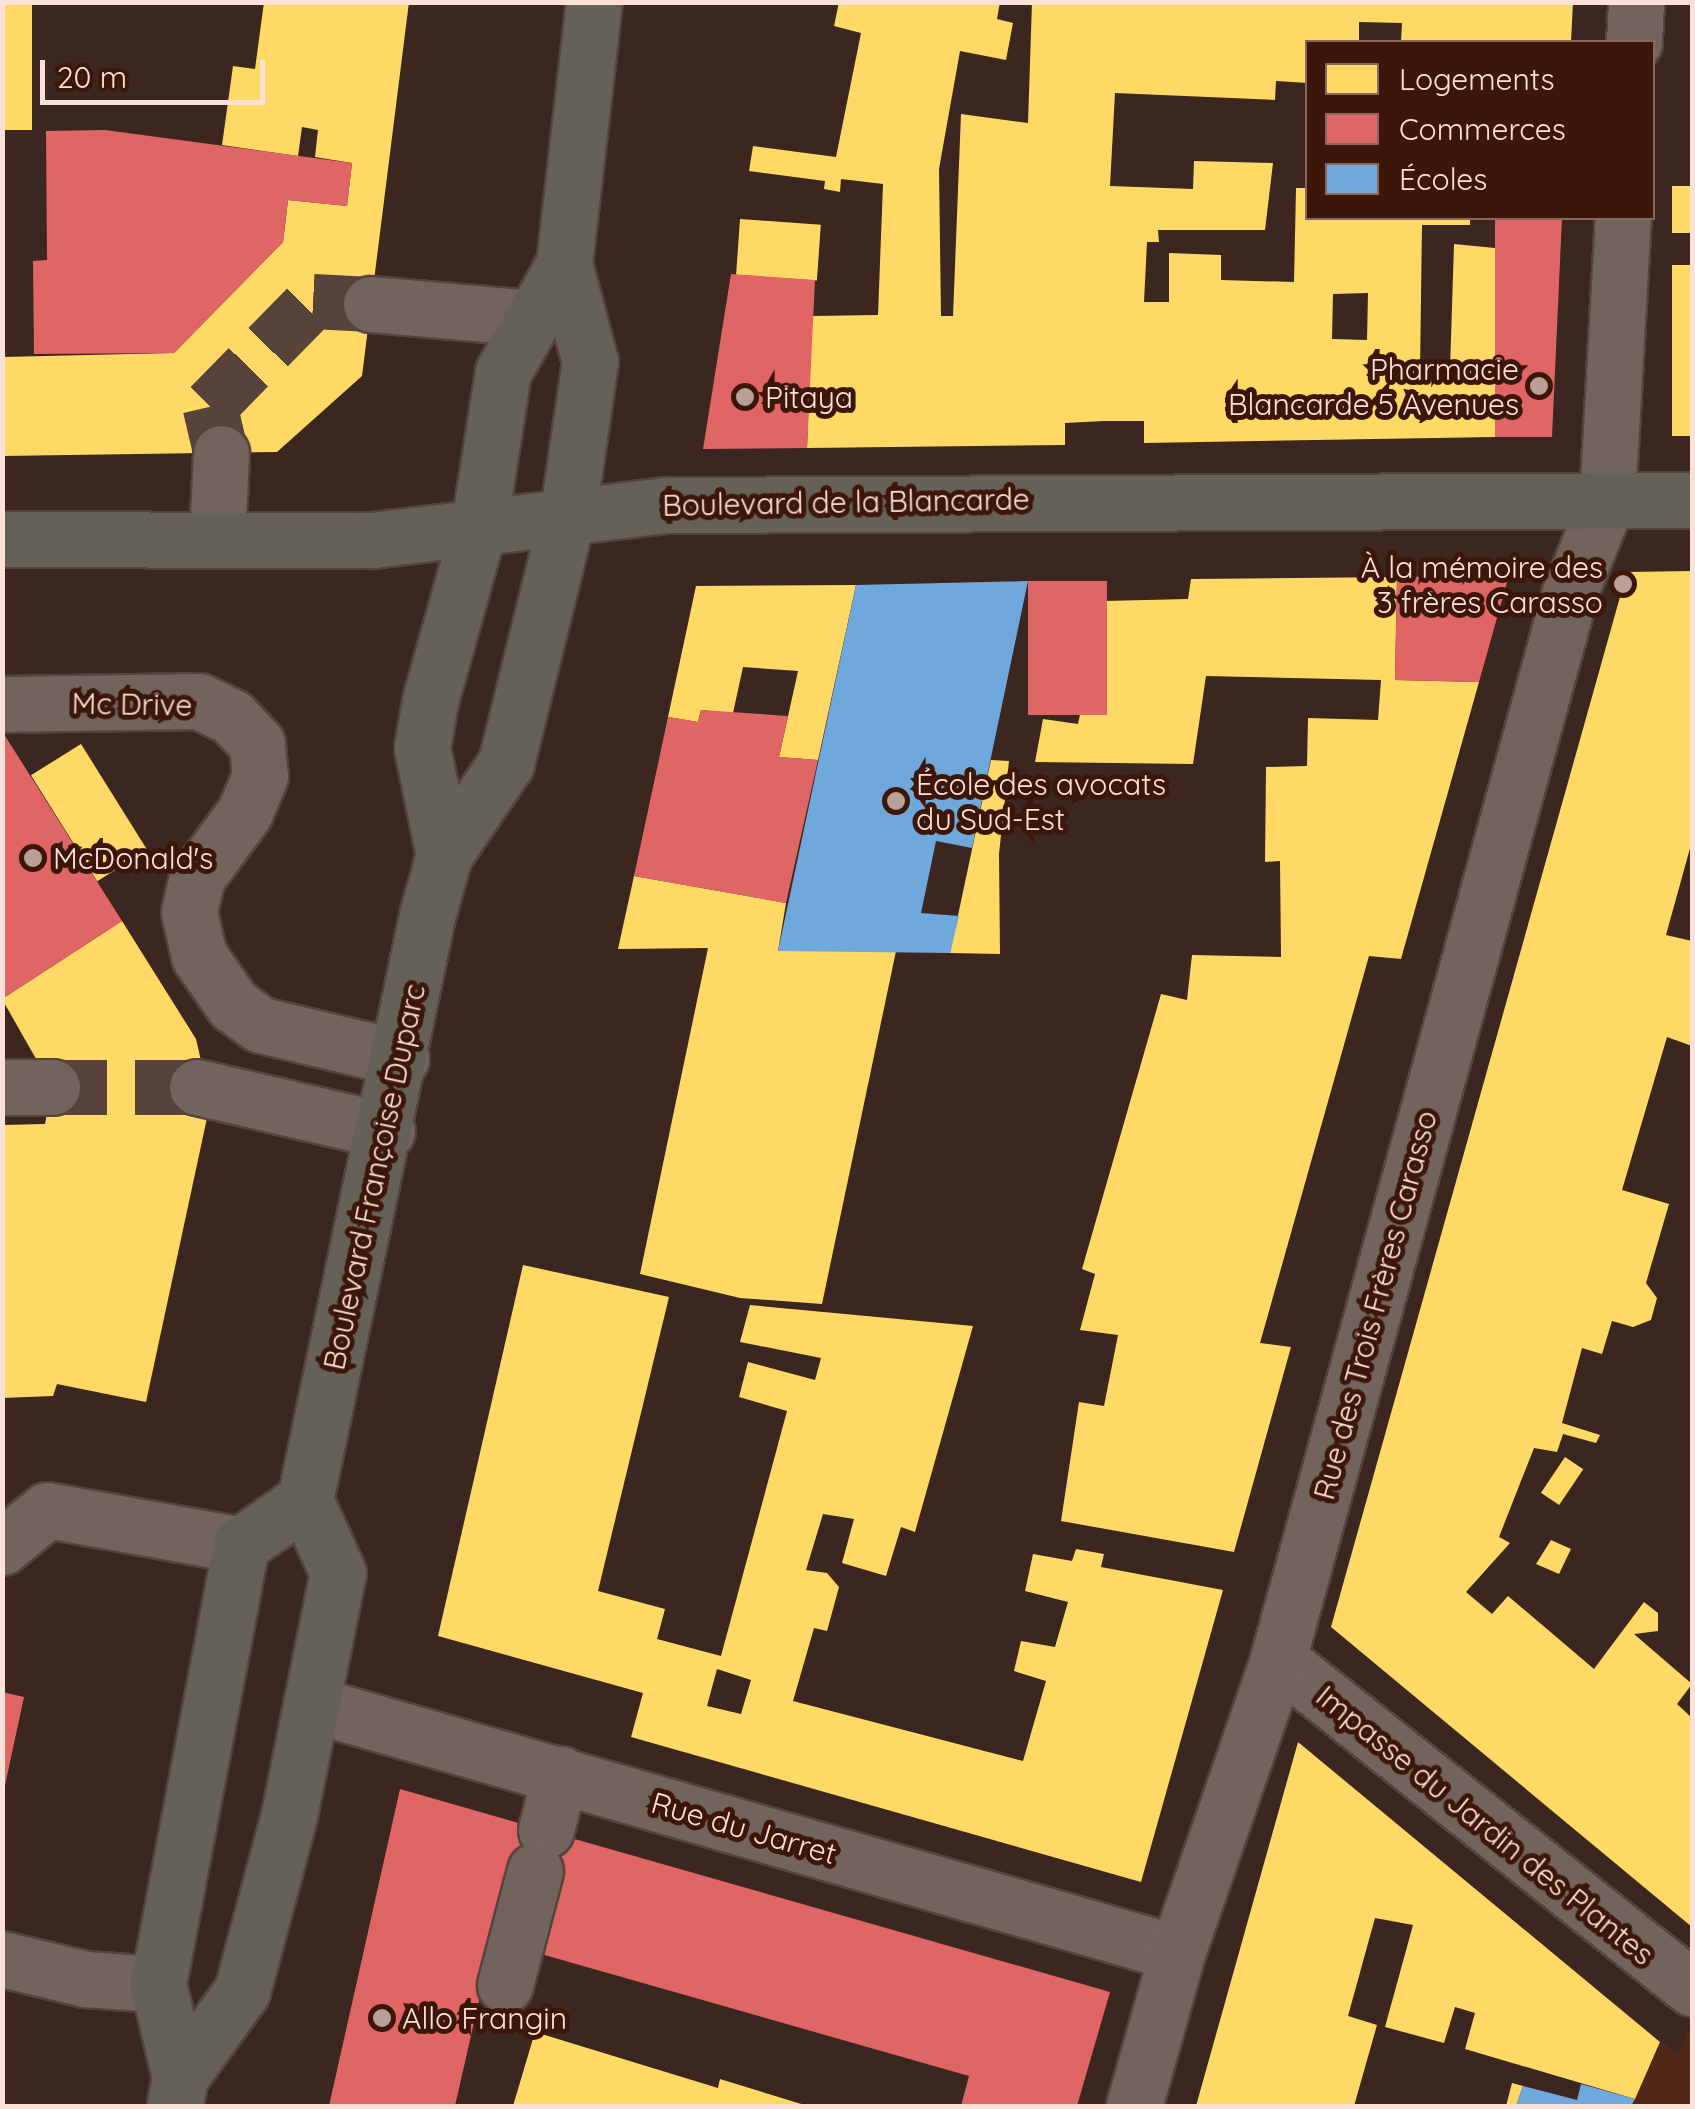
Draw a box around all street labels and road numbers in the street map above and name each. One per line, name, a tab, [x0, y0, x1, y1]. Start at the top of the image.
street label: Boulevard de la Blancarde	[662, 481, 1030, 523]
street label: Mc Drive	[71, 685, 193, 723]
street label: Boulevard Françoise Duparc	[315, 981, 433, 1373]
street label: Rue des Trois Frères Carasso	[1306, 1106, 1444, 1504]
street label: Impasse du Jardin des Plantes	[1309, 1678, 1661, 1972]
street label: Rue du Jarret	[647, 1784, 841, 1872]

